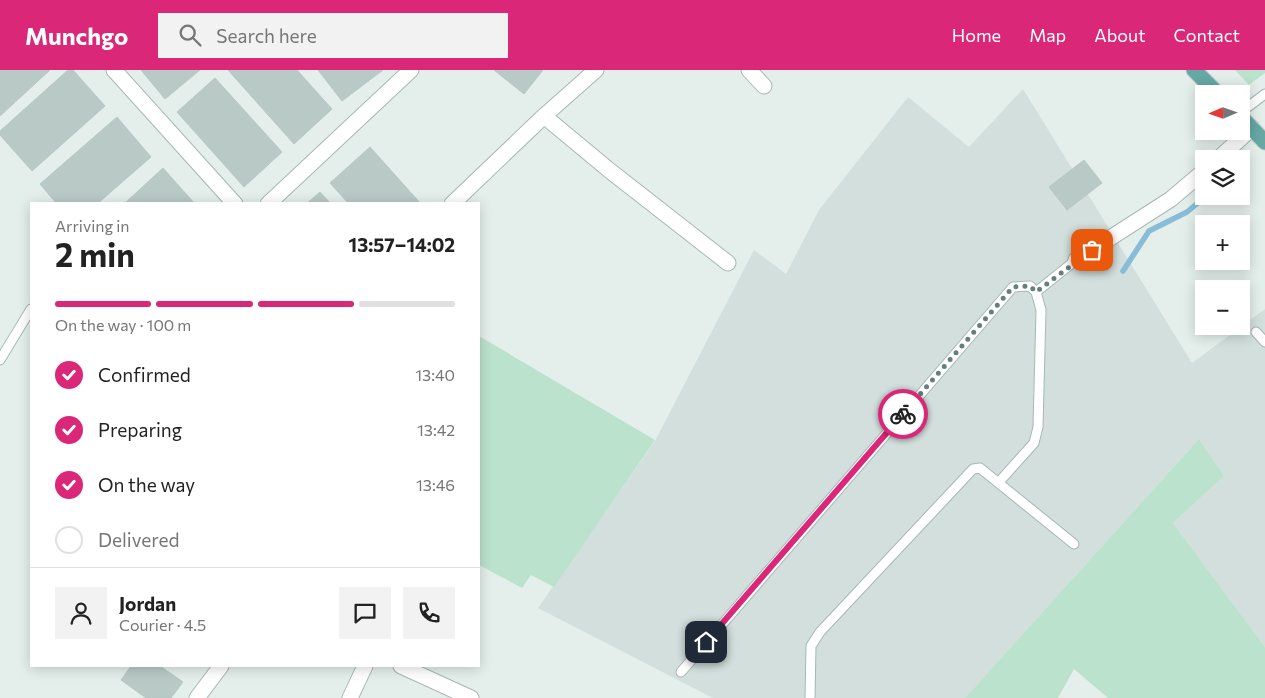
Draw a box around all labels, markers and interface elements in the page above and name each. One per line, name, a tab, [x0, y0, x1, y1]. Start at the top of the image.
search box	[158, 13, 508, 58]
text: Munchgo	[25, 21, 128, 50]
icon: search	[176, 21, 204, 49]
text: Search here	[216, 24, 317, 47]
text: Home	[952, 24, 1001, 46]
text: Map	[1029, 24, 1066, 46]
text: About	[1094, 24, 1146, 46]
text: Contact	[1174, 24, 1240, 46]
north arrow	[1195, 85, 1250, 140]
map controls	[1195, 85, 1250, 335]
button: layers	[1195, 150, 1250, 205]
button: +	[1195, 215, 1250, 270]
text: Arriving in	[55, 216, 129, 235]
pin	[1071, 229, 1113, 271]
text: 13:57–14:02	[349, 233, 455, 256]
text: 2 min	[55, 234, 135, 274]
icon: bag	[1078, 236, 1106, 264]
button: −	[1195, 280, 1250, 335]
text: On the way · 100 m	[55, 315, 191, 334]
icon: check	[55, 361, 83, 389]
text: Confirmed	[98, 363, 191, 386]
text: 13:40	[415, 365, 455, 384]
courier	[878, 389, 928, 439]
icon: bike	[889, 400, 917, 428]
icon: check	[55, 416, 83, 444]
text: Preparing	[98, 418, 182, 441]
text: 13:42	[417, 420, 455, 439]
icon: check	[55, 471, 83, 499]
text: On the way	[98, 473, 195, 496]
text: 13:46	[416, 475, 455, 494]
text: Delivered	[98, 528, 179, 551]
button: person	[55, 587, 107, 639]
button: chat	[339, 587, 391, 639]
button: phone	[403, 587, 455, 639]
text: Jordan	[119, 592, 176, 615]
text: Courier · 4.5	[119, 615, 206, 634]
pin	[685, 621, 727, 663]
icon: home	[692, 628, 720, 656]

